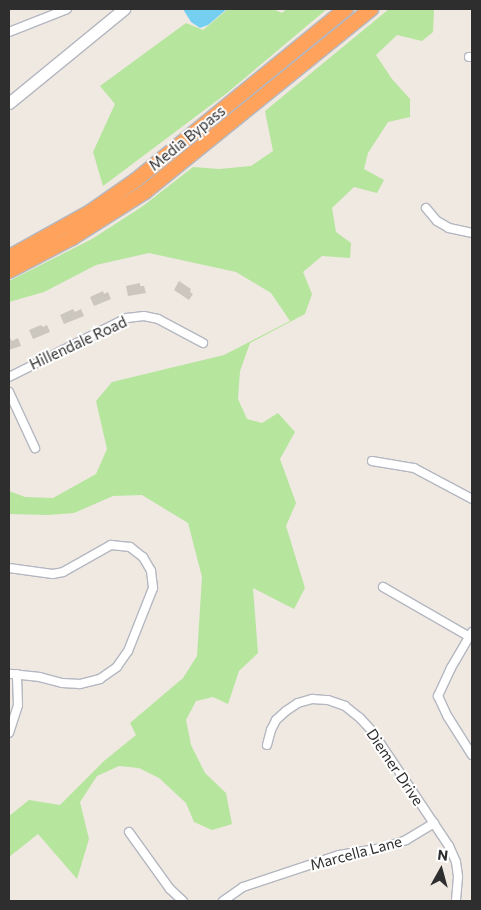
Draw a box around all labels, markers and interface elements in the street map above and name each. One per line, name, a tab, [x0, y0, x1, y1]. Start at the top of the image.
street label: Media Bypass	[145, 102, 229, 174]
street label: Hillendale Road	[26, 313, 130, 373]
street label: Diemer Drive	[363, 725, 427, 809]
street label: Marcella Lane	[308, 832, 404, 874]
north arrow	[416, 845, 466, 895]
text: N	[437, 846, 449, 864]

